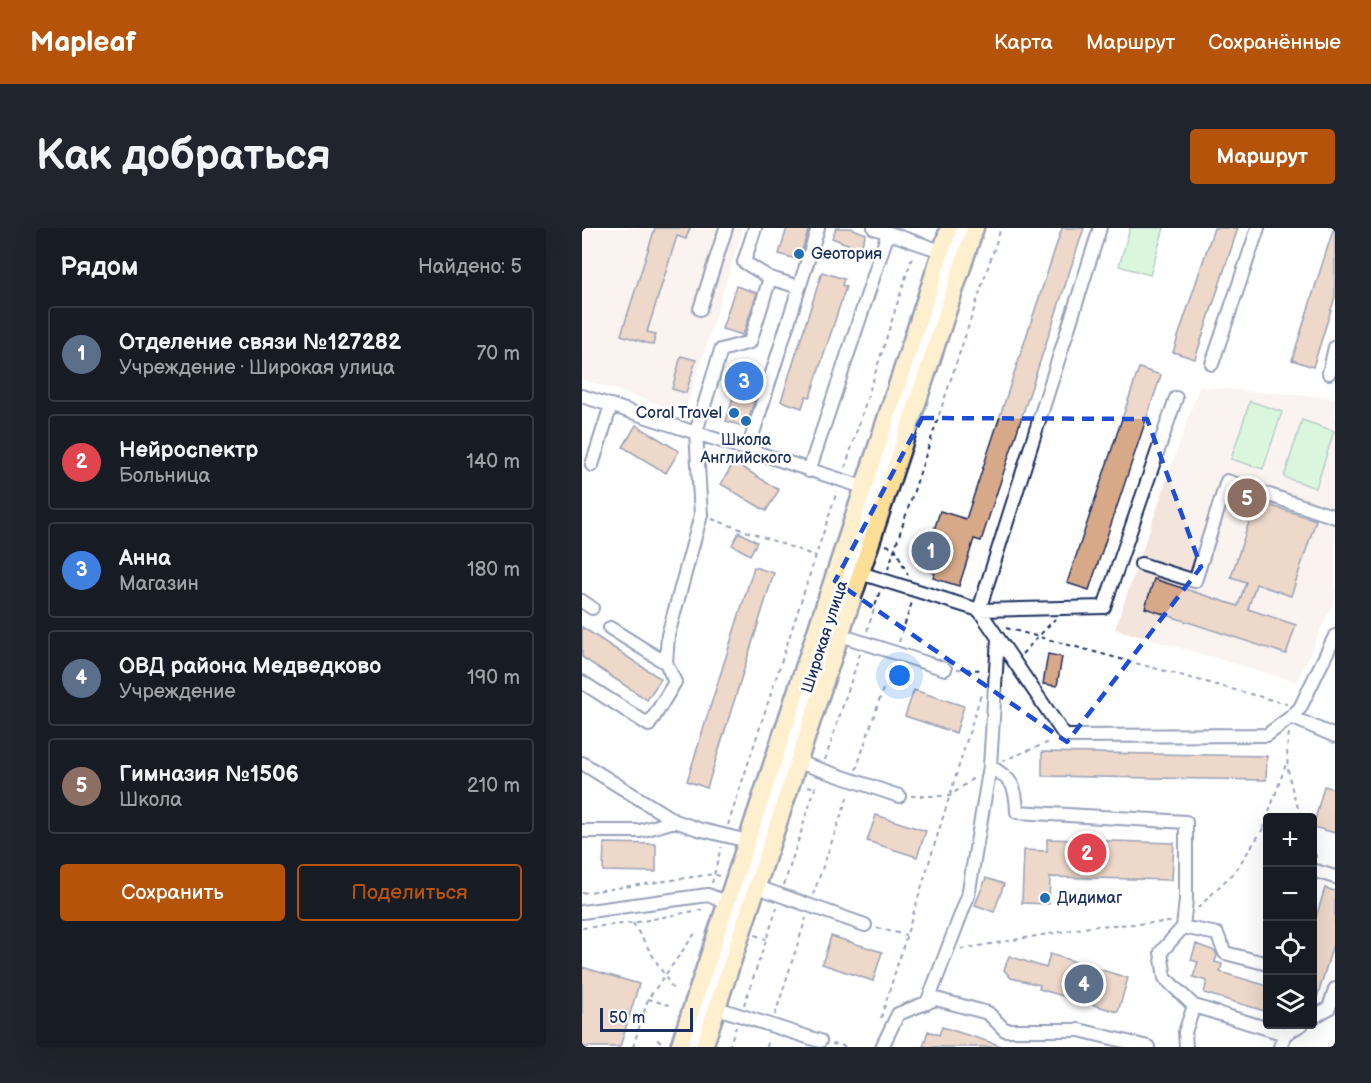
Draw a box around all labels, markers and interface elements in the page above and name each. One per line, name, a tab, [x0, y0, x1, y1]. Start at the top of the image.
text: Mapleaf	[30, 26, 136, 59]
text: Карта	[994, 30, 1053, 55]
text: Маршрут	[1086, 30, 1175, 55]
text: Сохранённые	[1208, 30, 1341, 55]
button: Маршрут	[1190, 129, 1335, 184]
text: Как добраться	[36, 131, 331, 182]
place label: Gеотория	[811, 245, 882, 264]
marker: Gеотория	[792, 247, 806, 261]
text: Рядом	[60, 252, 138, 283]
text: Найдено: 5	[418, 255, 522, 279]
text: Отделение связи №127282	[119, 329, 401, 356]
text: 1	[77, 342, 86, 366]
text: 70 m	[476, 342, 520, 366]
text: Учреждение · Широкая улица	[119, 356, 395, 380]
pin: 3	[724, 358, 764, 404]
place label: Coral Travel	[636, 404, 722, 423]
marker: Coral Travel	[727, 406, 741, 420]
marker: Школа Английского	[739, 414, 753, 428]
place label: Школа Английского	[700, 431, 791, 468]
text: Нейроcпектр	[119, 437, 258, 464]
text: 2	[76, 450, 87, 474]
text: 140 m	[466, 450, 520, 474]
text: Больница	[119, 464, 210, 488]
pin: 5	[1228, 476, 1266, 520]
pin: 1	[912, 528, 950, 574]
text: Анна	[119, 545, 171, 572]
text: 3	[76, 558, 87, 582]
text: 180 m	[467, 558, 520, 582]
text: Магазин	[119, 572, 199, 596]
street label: Широкая улица	[798, 578, 852, 696]
text: ОВД района Медведково	[119, 653, 381, 680]
your location	[885, 661, 914, 690]
text: 4	[76, 666, 87, 690]
text: 190 m	[467, 666, 520, 690]
text: Учреждение	[119, 680, 236, 704]
text: Гимназия №1506	[119, 761, 299, 788]
text: 5	[76, 774, 87, 798]
text: 210 m	[467, 774, 520, 798]
text: Школа	[119, 788, 182, 812]
map controls	[1263, 813, 1317, 1029]
button: +	[1263, 813, 1317, 867]
pin: 2	[1068, 830, 1106, 876]
button: Сохранить	[60, 864, 285, 921]
button: Поделиться	[297, 864, 522, 921]
button: −	[1263, 867, 1317, 921]
place label: Дидимаг	[1057, 889, 1122, 908]
marker: Дидимаг	[1038, 891, 1052, 905]
button: locate	[1263, 921, 1317, 975]
pin: 4	[1064, 962, 1104, 1006]
button: layers	[1263, 975, 1317, 1029]
scale bar	[600, 1005, 693, 1032]
text: 50 m	[609, 1009, 645, 1028]

